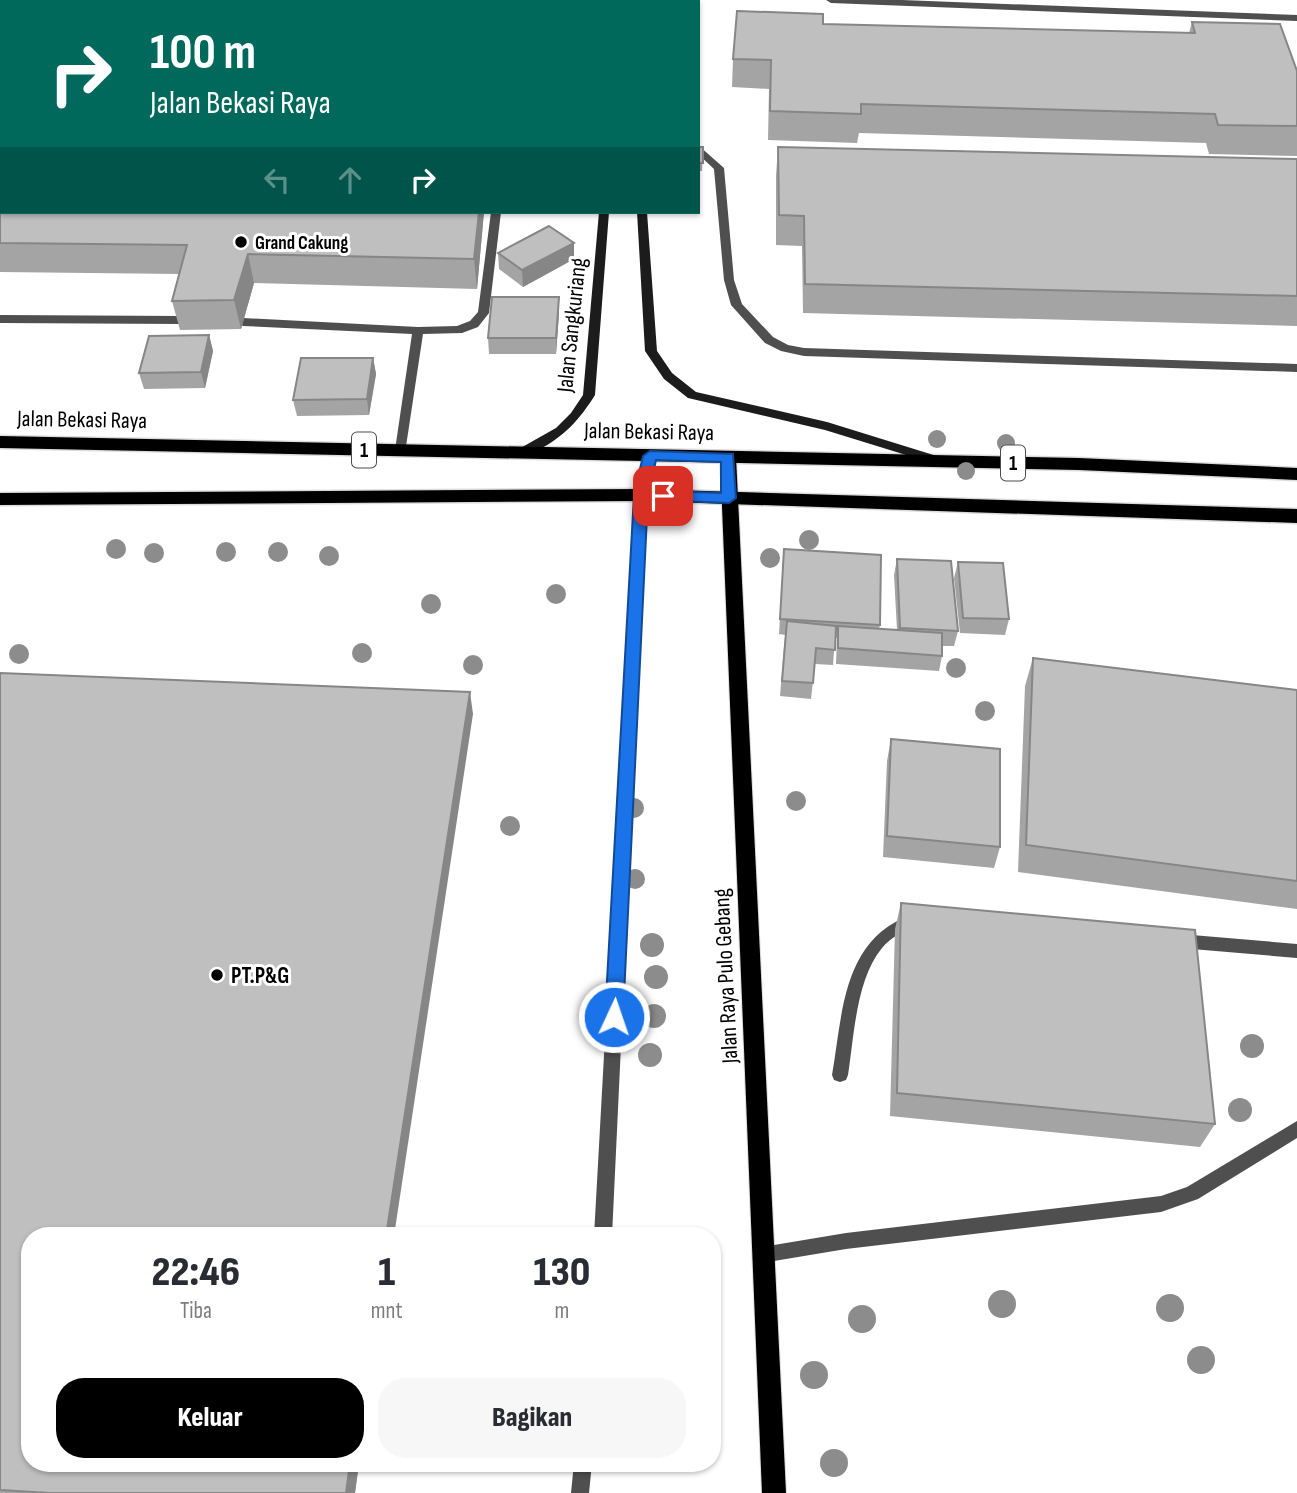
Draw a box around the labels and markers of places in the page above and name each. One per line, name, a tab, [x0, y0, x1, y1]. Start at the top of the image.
place label: Grand Cakung	[255, 232, 348, 255]
marker: Grand Cakung	[233, 234, 249, 250]
pin	[633, 466, 693, 526]
place label: PT.P&G	[231, 962, 289, 990]
marker: PT.P&G	[209, 967, 225, 983]

